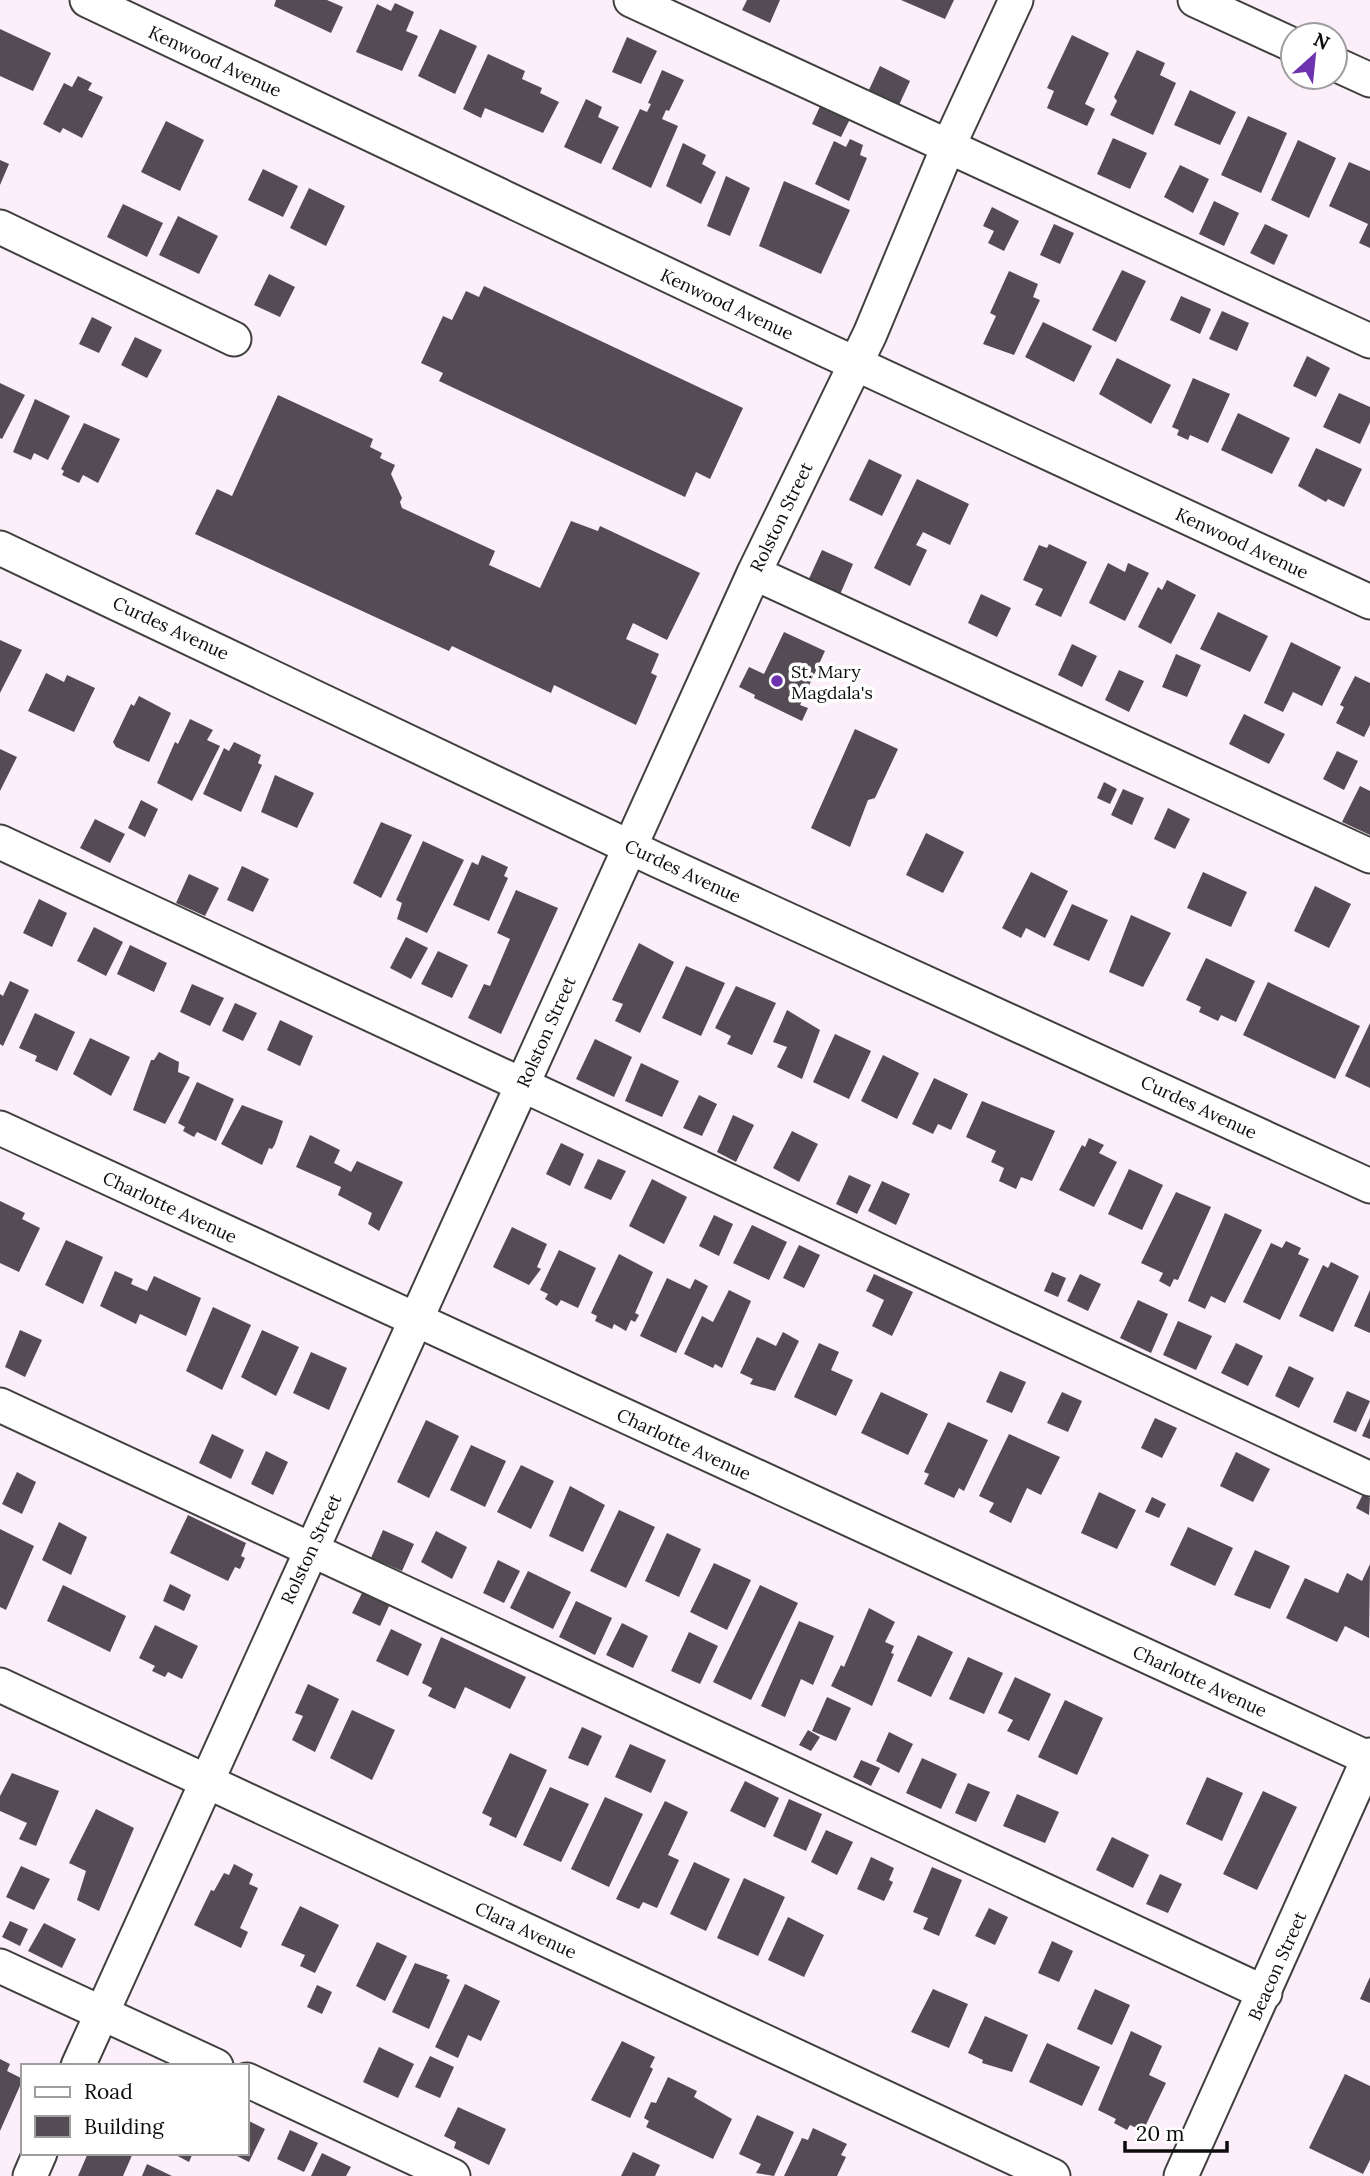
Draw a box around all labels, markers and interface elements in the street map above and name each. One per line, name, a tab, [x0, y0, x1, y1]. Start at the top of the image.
street label: Kenwood Avenue	[145, 20, 285, 102]
north arrow	[1279, 21, 1349, 91]
text: N	[1310, 27, 1334, 55]
street label: Kenwood Avenue	[657, 263, 797, 345]
street label: Rolston Street	[745, 458, 817, 576]
street label: Kenwood Avenue	[1172, 502, 1312, 584]
street label: Curdes Avenue	[109, 591, 233, 665]
place label: St. Mary Magdala's	[791, 660, 873, 704]
marker: St. Mary Magdala's	[769, 673, 785, 689]
street label: Curdes Avenue	[621, 834, 745, 908]
street label: Rolston Street	[511, 973, 581, 1091]
street label: Curdes Avenue	[1137, 1070, 1261, 1144]
street label: Charlotte Avenue	[99, 1166, 241, 1248]
street label: Charlotte Avenue	[613, 1403, 755, 1485]
street label: Rolston Street	[275, 1490, 347, 1608]
street label: Charlotte Avenue	[1129, 1640, 1271, 1722]
street label: Clara Avenue	[471, 1896, 581, 1964]
street label: Beacon Street	[1243, 1908, 1311, 2024]
legend	[21, 2064, 248, 2155]
text: Road	[84, 2078, 133, 2105]
scale bar	[1125, 2110, 1226, 2154]
text: Building	[84, 2113, 164, 2140]
text: 20 m	[1136, 2120, 1185, 2147]

